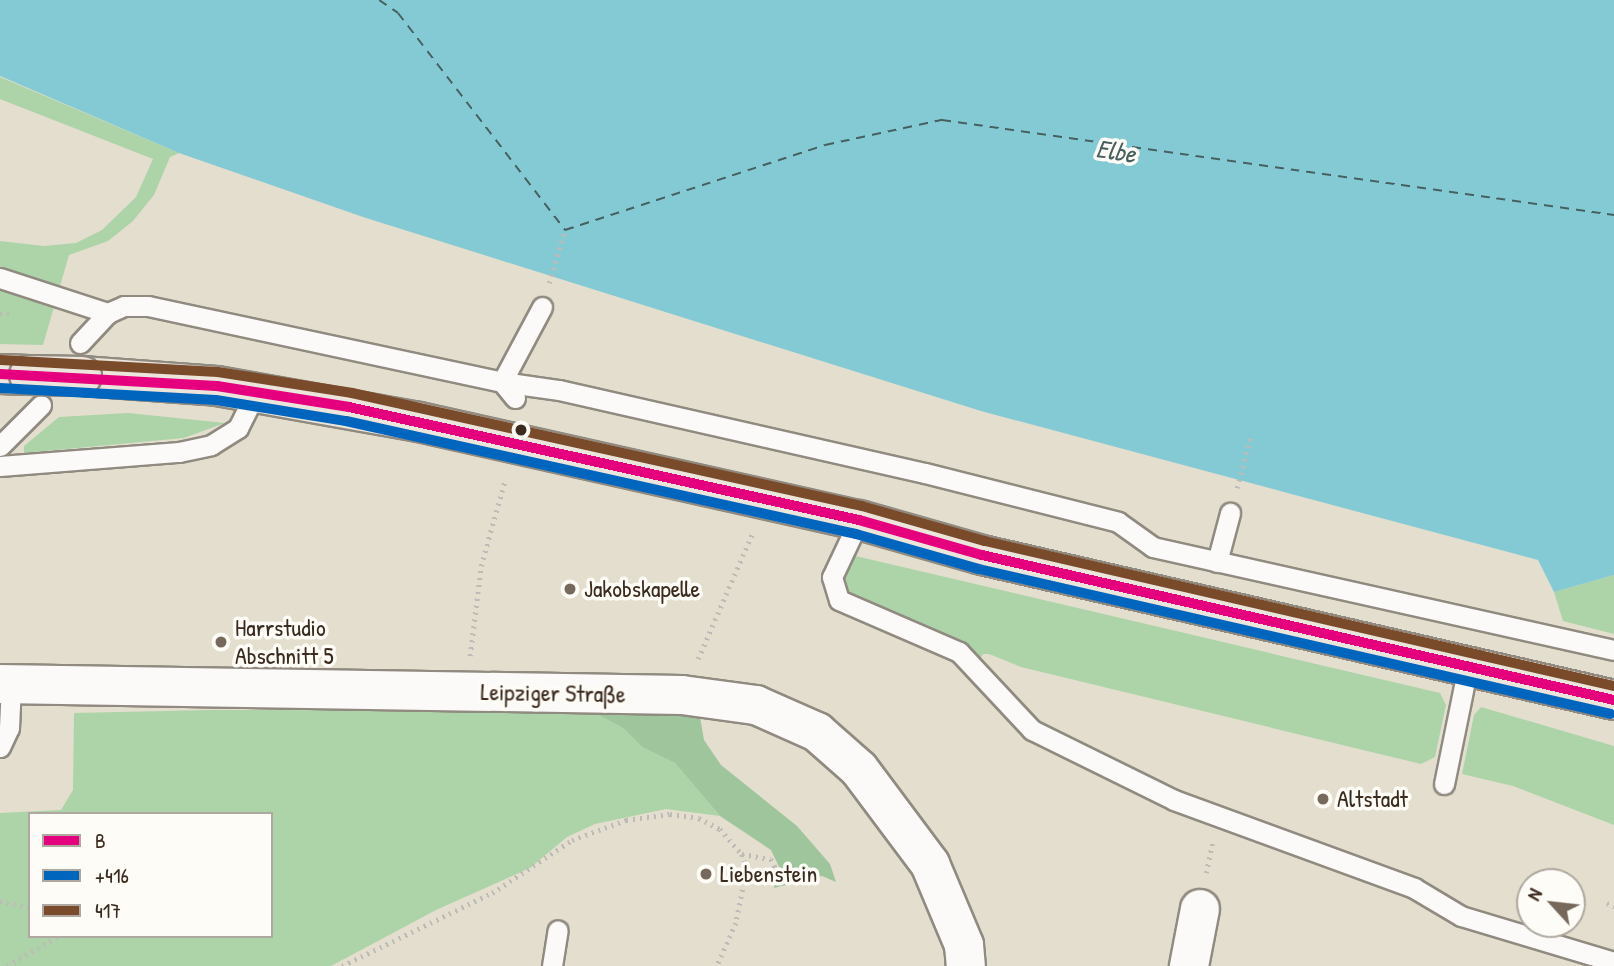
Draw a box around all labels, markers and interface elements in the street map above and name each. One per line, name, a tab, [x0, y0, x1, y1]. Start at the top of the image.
water label: Elbe	[1094, 133, 1138, 169]
unlabelled marker	[514, 423, 528, 437]
place label: Jakobskapelle	[584, 575, 700, 603]
marker: Jakobskapelle	[562, 581, 578, 597]
place label: Harrstudio Abschnitt 5	[235, 614, 334, 670]
marker: Harrstudio Abschnitt 5	[213, 634, 229, 650]
street label: Leipziger Straße	[480, 677, 626, 709]
place label: Altstadt	[1337, 785, 1408, 813]
marker: Altstadt	[1315, 791, 1331, 807]
legend	[28, 812, 273, 938]
text: B	[95, 826, 106, 855]
place label: Liebenstein	[720, 860, 817, 888]
text: +416	[95, 861, 129, 890]
marker: Liebenstein	[698, 866, 714, 882]
north arrow	[1516, 868, 1586, 938]
text: N	[1520, 884, 1548, 905]
text: 417	[95, 896, 121, 925]

